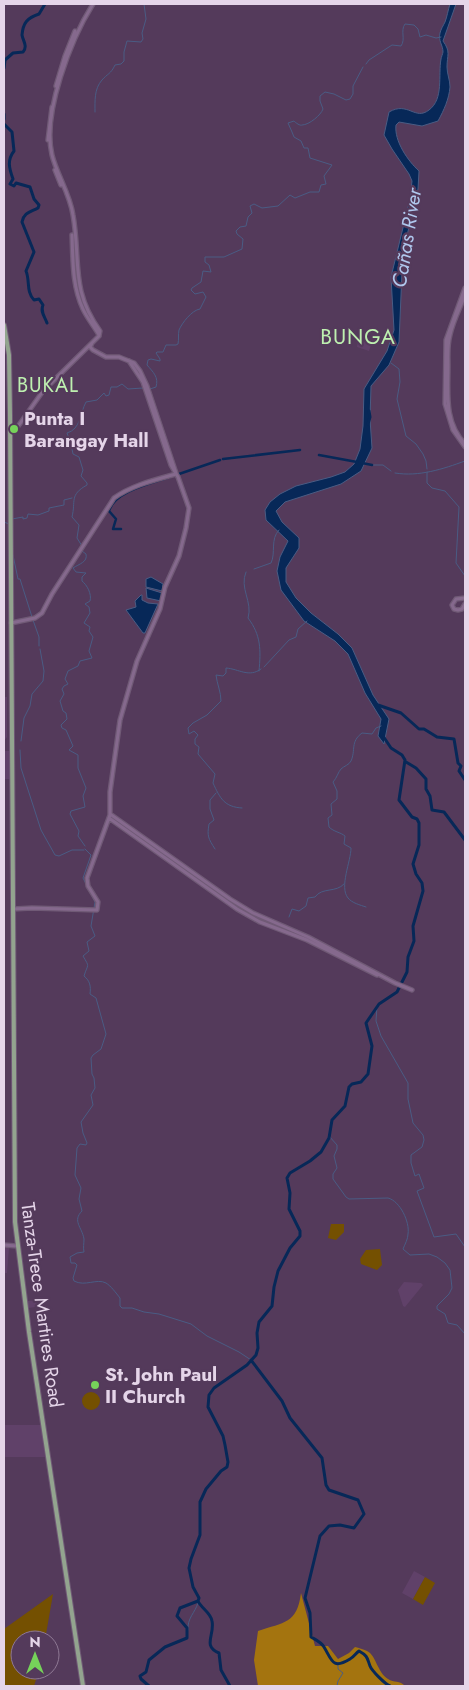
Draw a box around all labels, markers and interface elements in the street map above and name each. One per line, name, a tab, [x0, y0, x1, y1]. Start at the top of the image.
water label: Cañas River	[385, 185, 429, 290]
district label: BUNGA	[320, 322, 396, 352]
district label: BUKAL	[17, 371, 79, 400]
place label: Punta I Barangay Hall	[24, 405, 149, 454]
marker: Punta I Barangay Hall	[8, 423, 20, 435]
street label: Tanza-Trece Martires Road	[14, 1201, 70, 1409]
place label: St. John Paul II Church	[105, 1361, 217, 1410]
marker: St. John Paul II Church	[89, 1379, 101, 1391]
north arrow	[10, 1630, 60, 1680]
text: N	[29, 1632, 41, 1652]

